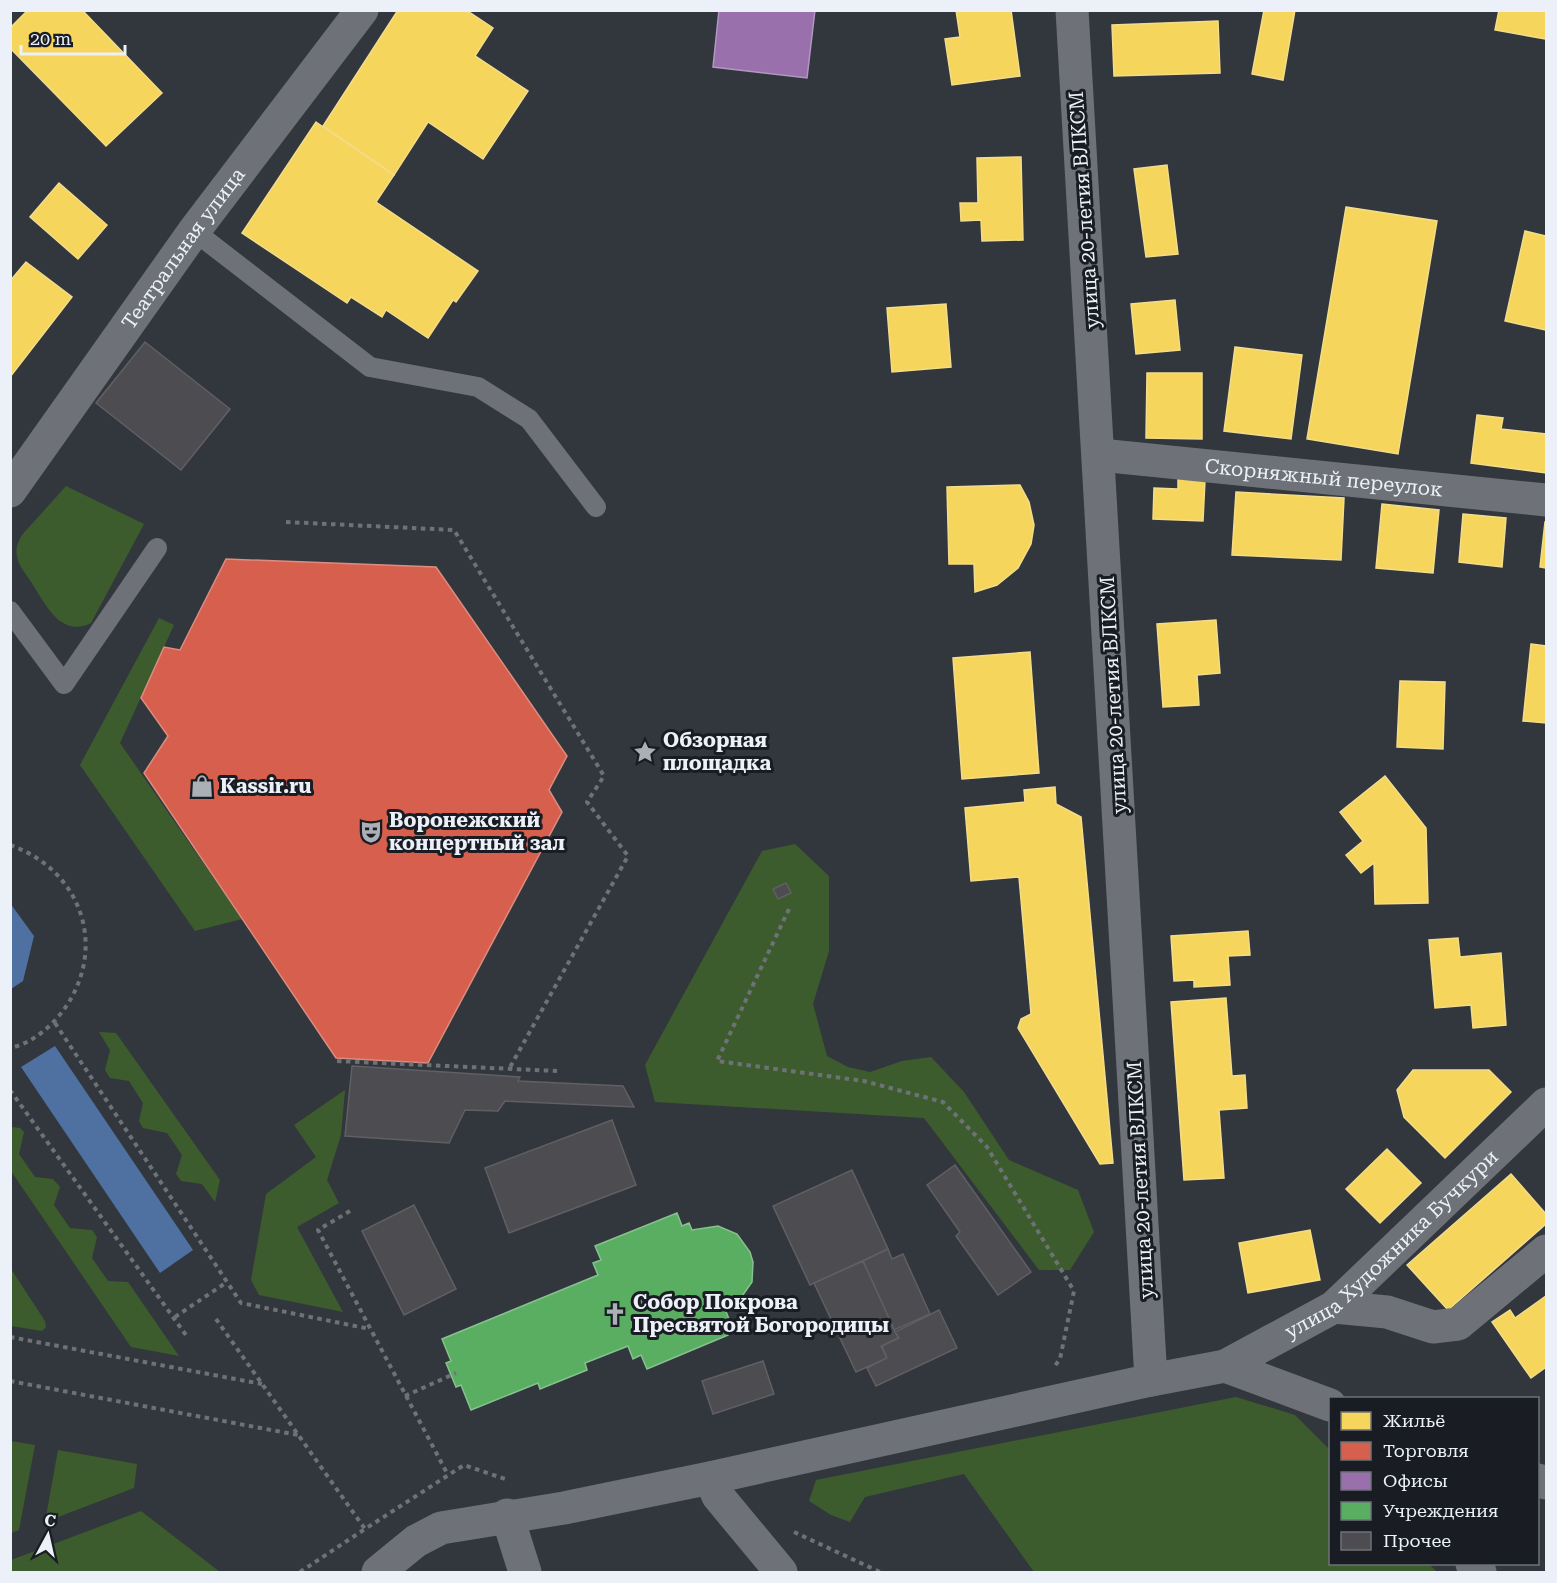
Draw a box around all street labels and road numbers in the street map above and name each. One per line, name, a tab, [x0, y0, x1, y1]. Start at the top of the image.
street label: улица 20-летия ВЛКСМ	[1064, 90, 1104, 330]
street label: Театральная улица	[116, 163, 250, 334]
street label: Скорняжный переулок	[1204, 454, 1444, 502]
street label: улица 20-летия ВЛКСМ	[1095, 576, 1131, 814]
street label: улица 20-летия ВЛКСМ	[1122, 1061, 1158, 1299]
street label: улица Художника Бучкури	[1281, 1145, 1503, 1343]

